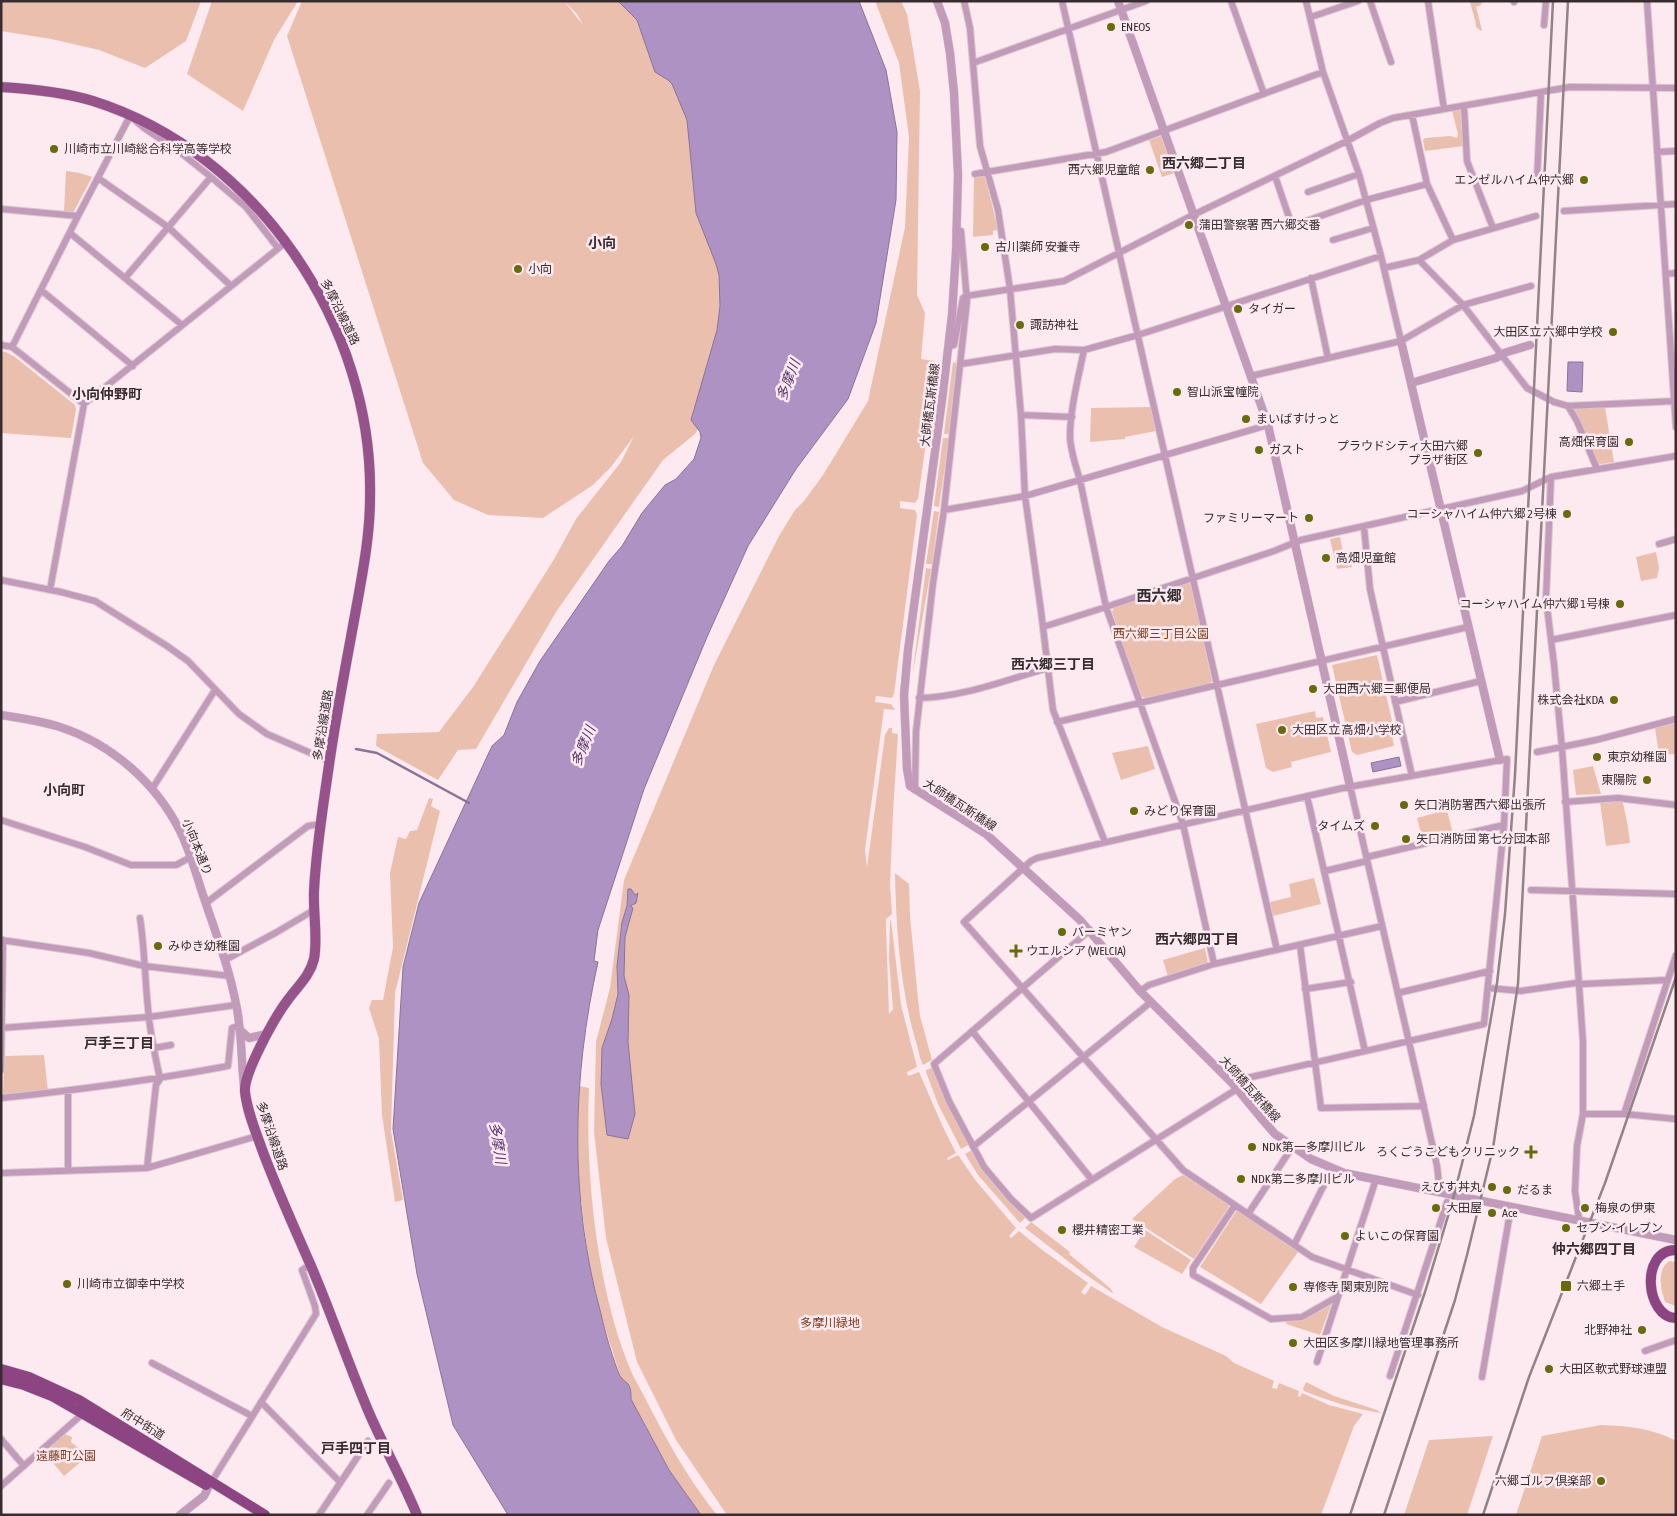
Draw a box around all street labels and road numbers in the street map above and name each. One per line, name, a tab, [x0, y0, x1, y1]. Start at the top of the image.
street label: 多摩沿線道路	[318, 277, 362, 347]
street label: 大師橋瓦斯橋線	[918, 362, 942, 448]
street label: 多摩沿線道路	[310, 688, 336, 762]
street label: 大師橋瓦斯橋線	[921, 776, 999, 834]
street label: 小向本通り	[179, 817, 215, 877]
street label: 大師橋瓦斯橋線	[1217, 1053, 1283, 1125]
street label: 多摩沿線道路	[254, 1100, 290, 1172]
street label: 府中街道	[119, 1405, 167, 1443]

